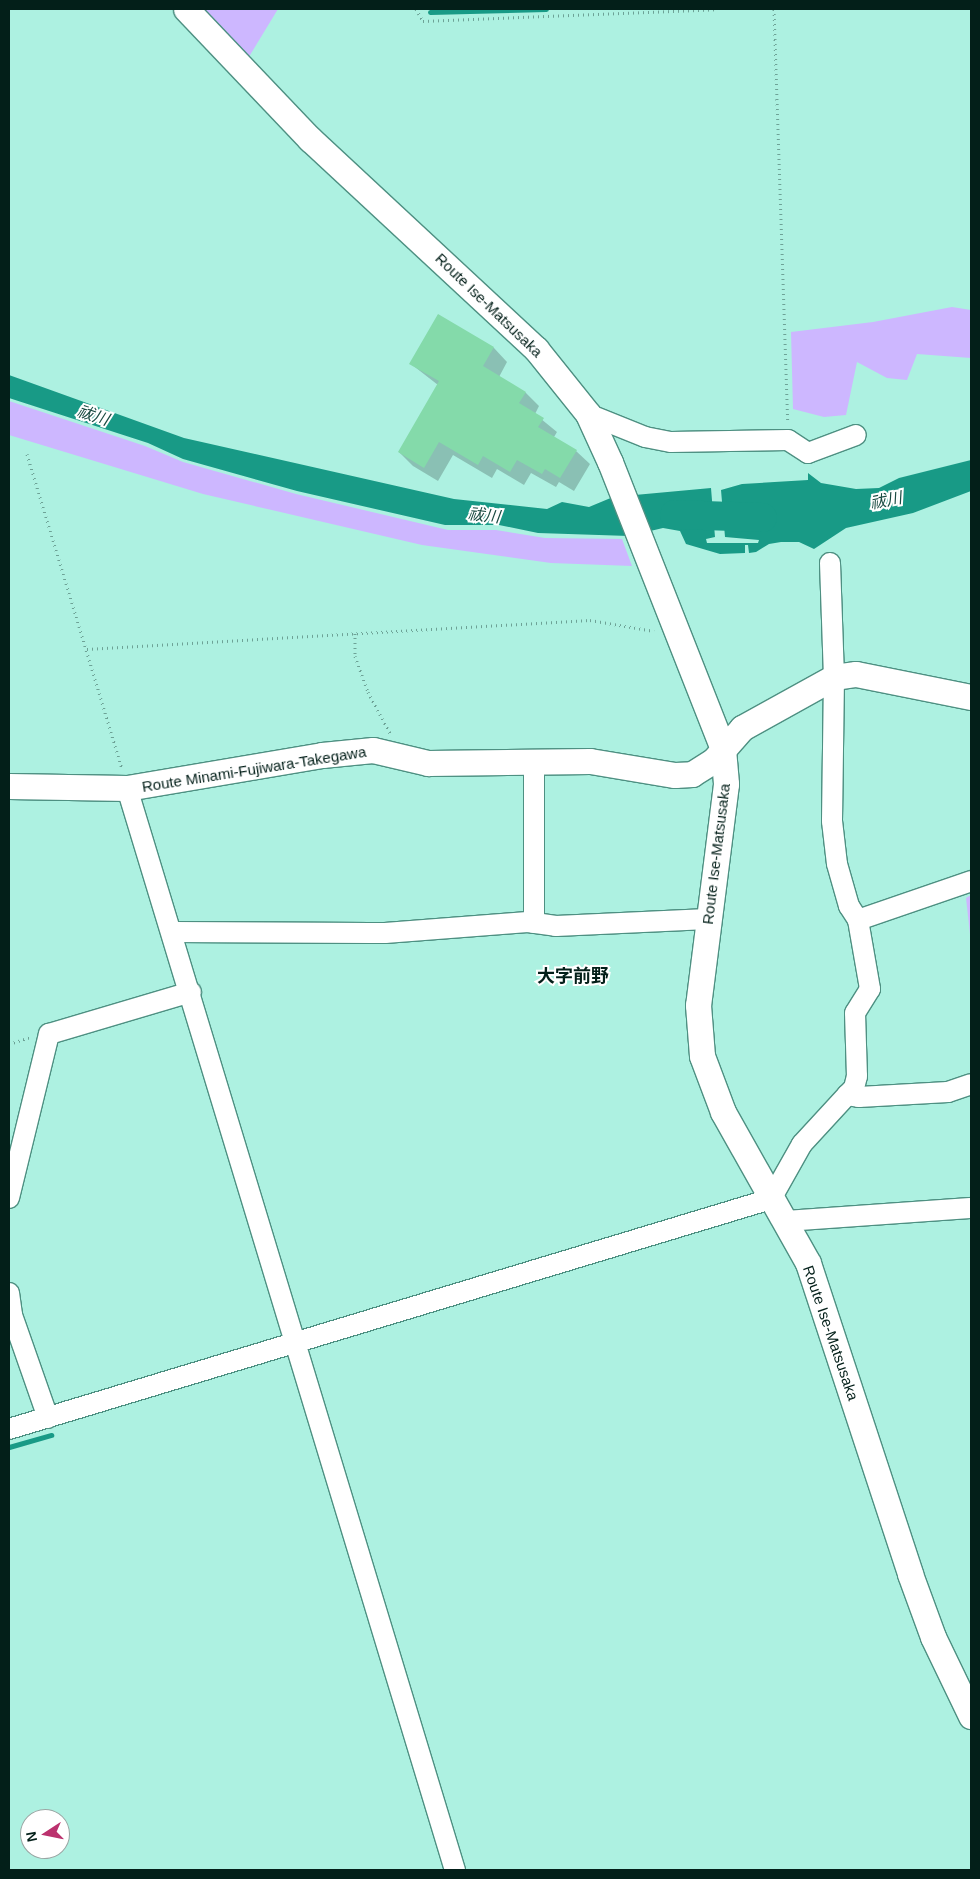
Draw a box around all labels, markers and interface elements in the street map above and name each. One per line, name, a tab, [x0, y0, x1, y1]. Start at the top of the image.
street label: Route Ise-Matsusaka	[432, 249, 546, 361]
water label: 祓川	[75, 402, 111, 430]
water label: 祓川	[868, 489, 904, 513]
water label: 祓川	[467, 505, 501, 527]
street label: Route Minami-Fujiwara-Takegawa	[141, 742, 367, 796]
street label: Route Ise-Matsusaka	[698, 783, 734, 925]
district label: 大字前野	[537, 965, 609, 987]
street label: Route Ise-Matsusaka	[799, 1263, 863, 1403]
north arrow	[20, 1809, 70, 1859]
text: N	[22, 1830, 40, 1843]

